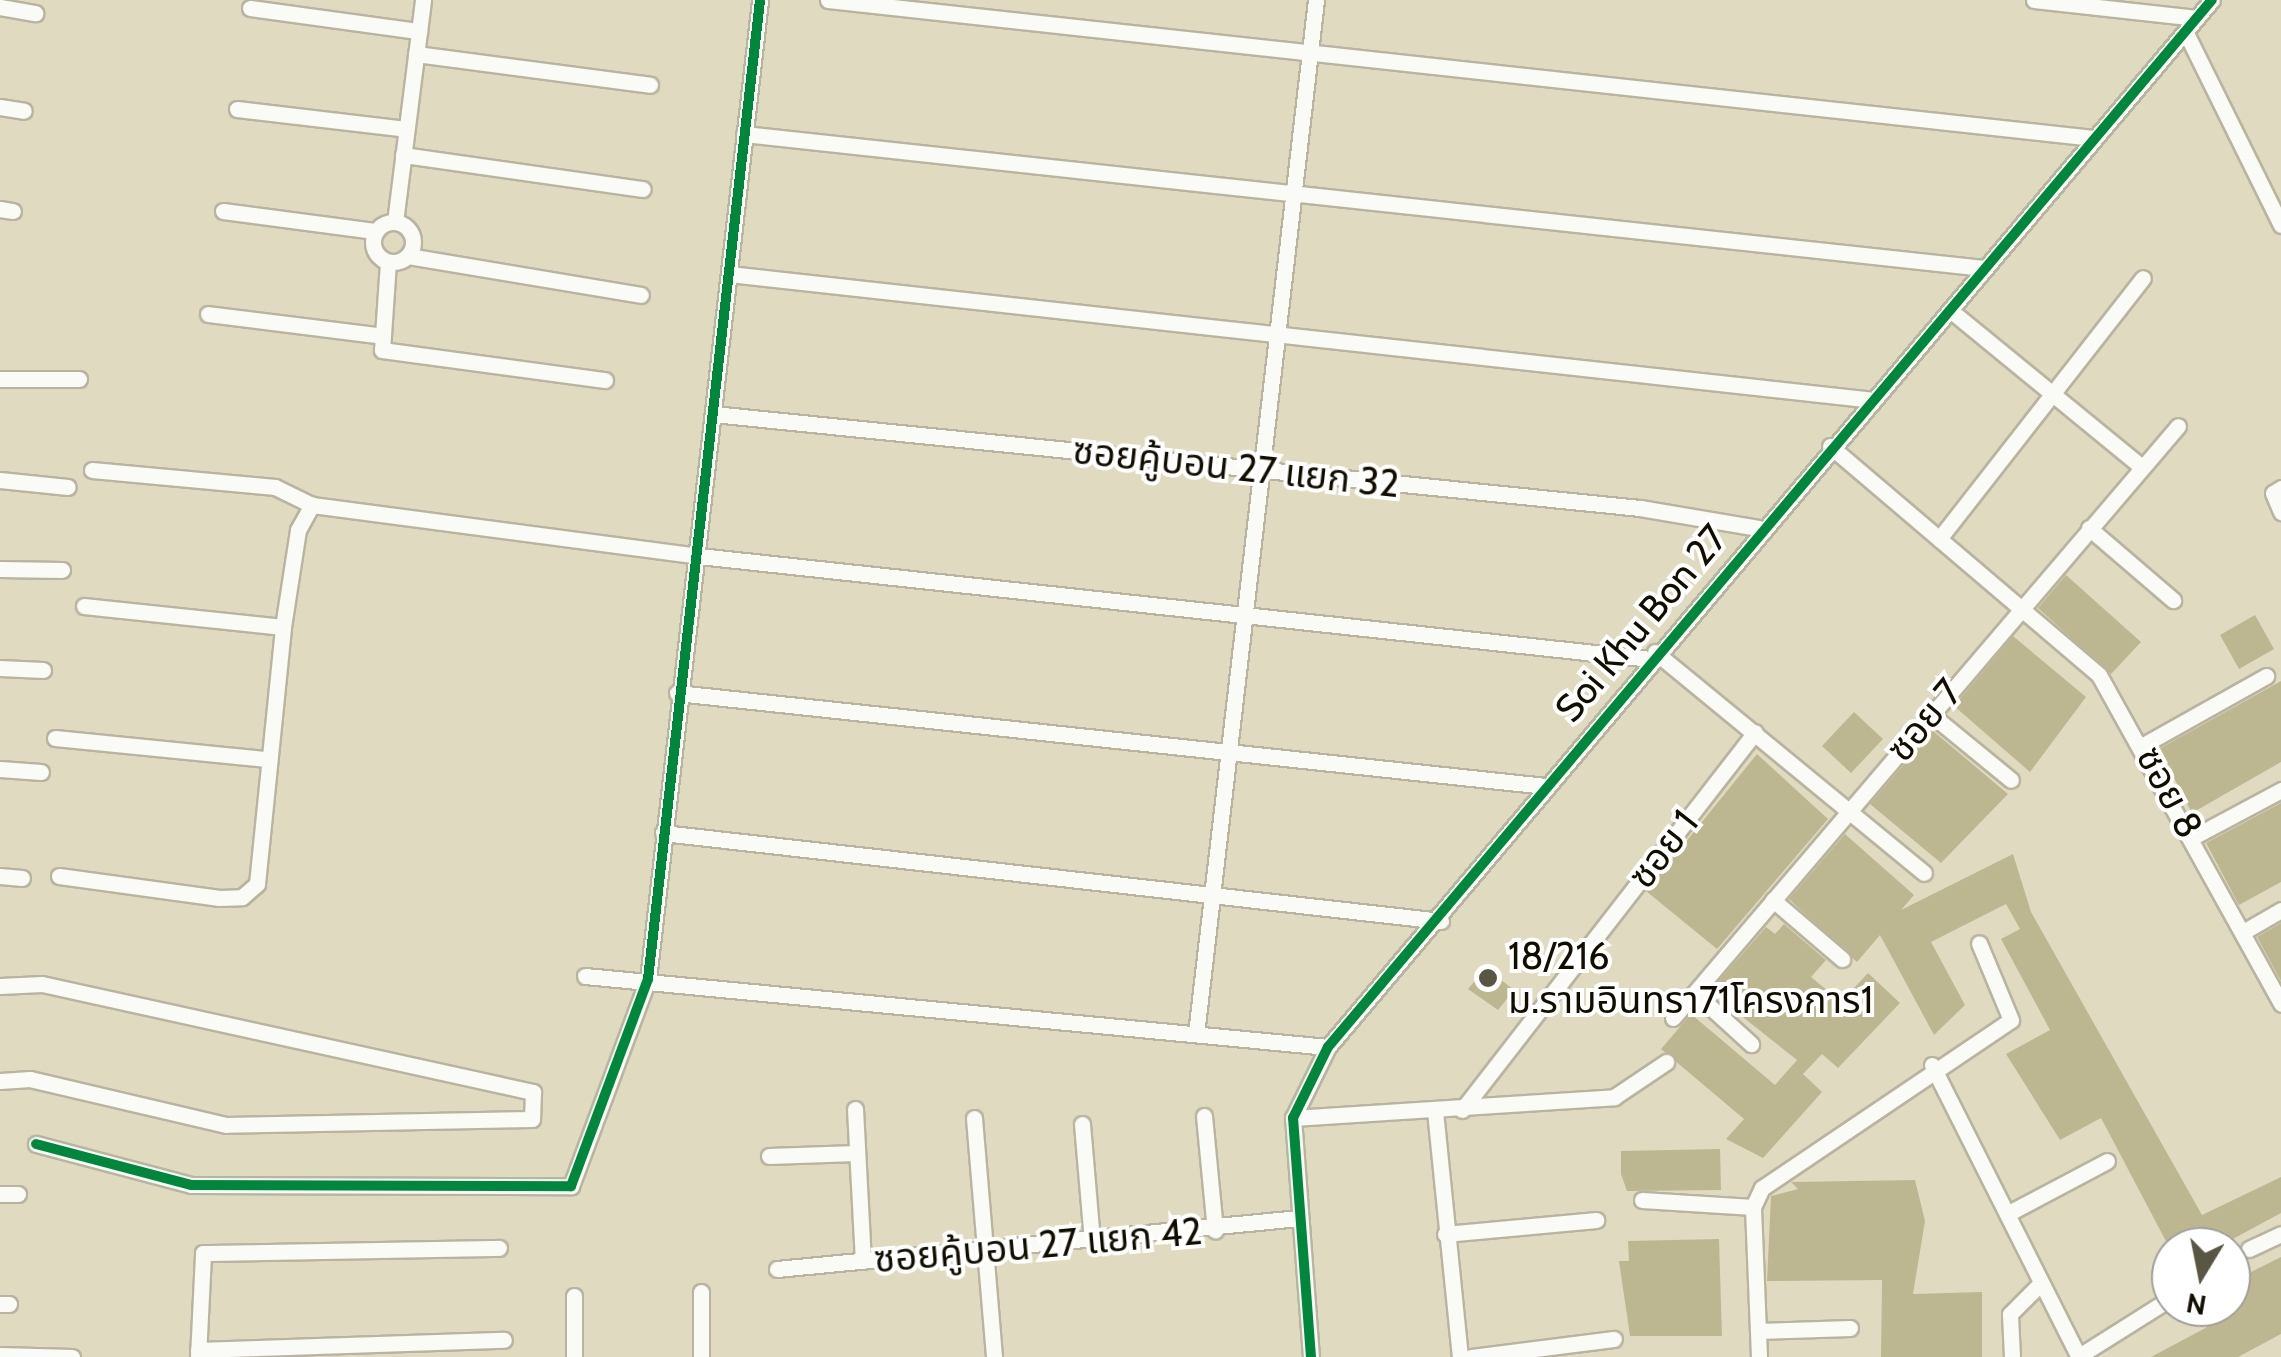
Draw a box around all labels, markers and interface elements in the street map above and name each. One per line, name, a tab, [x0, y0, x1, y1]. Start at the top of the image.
street label: ซอยคู้บอน 27 แยก 32	[1071, 427, 1401, 507]
street label: Soi Khu Bon 27	[1546, 515, 1736, 731]
street label: ซอย 7	[1877, 670, 1971, 770]
street label: ซอย 8	[2127, 738, 2213, 846]
street label: ซอย 1	[1618, 801, 1708, 897]
place label: 18/216 ม.รามอินทรา71โครงการ1	[1508, 933, 1873, 1022]
marker: 18/216 ม.รามอินทรา71โครงการ1	[1477, 967, 1499, 989]
street label: ซอยคู้บอน 27 แยก 42	[872, 1208, 1204, 1282]
north arrow	[2151, 1227, 2251, 1327]
text: N	[2183, 1286, 2209, 1323]

